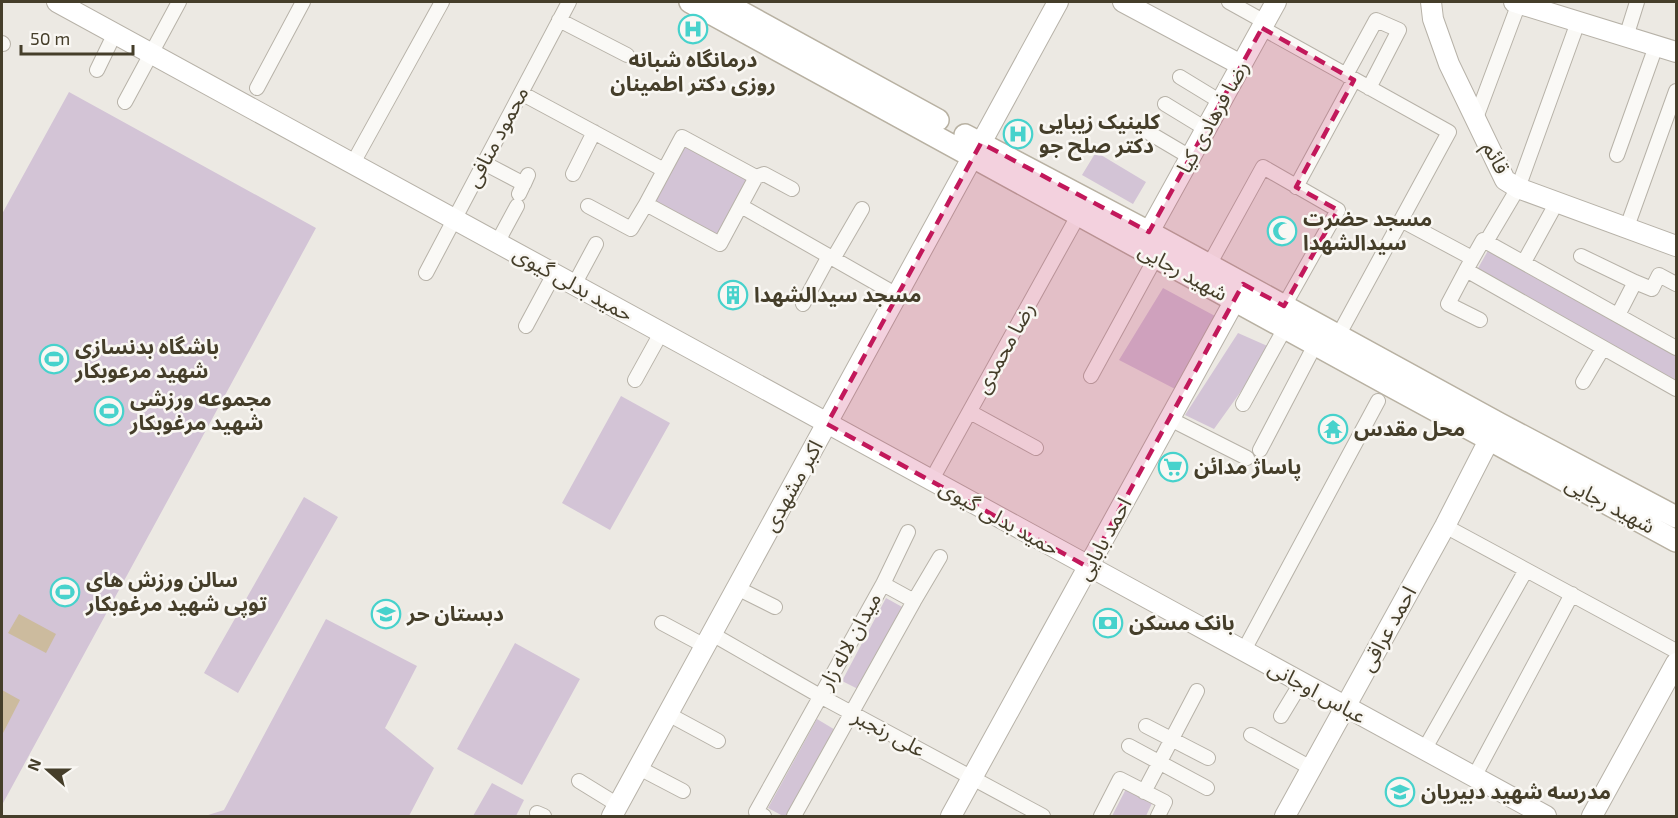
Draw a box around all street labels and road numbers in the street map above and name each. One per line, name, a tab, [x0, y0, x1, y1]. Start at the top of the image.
street label: رضا فرهادی کیا	[1170, 55, 1254, 178]
street label: محمود منافی	[459, 82, 533, 191]
street label: قائم	[1475, 137, 1516, 179]
street label: شهید رجایی	[1134, 236, 1233, 306]
street label: حمید بدلی گیوی	[509, 240, 638, 327]
street label: رضا محمدی	[968, 297, 1040, 398]
street label: اکبر مشهدی	[756, 435, 828, 536]
street label: شهید رجایی	[1561, 470, 1660, 539]
street label: حمید بدلی گیوی	[935, 474, 1064, 561]
street label: احمد بابایی	[1070, 493, 1136, 584]
street label: احمد عراقی	[1353, 581, 1421, 676]
street label: میدان لاله زار	[811, 588, 886, 694]
street label: عباس اوجانی	[1264, 654, 1371, 729]
street label: علی رنجبر	[848, 702, 930, 762]

